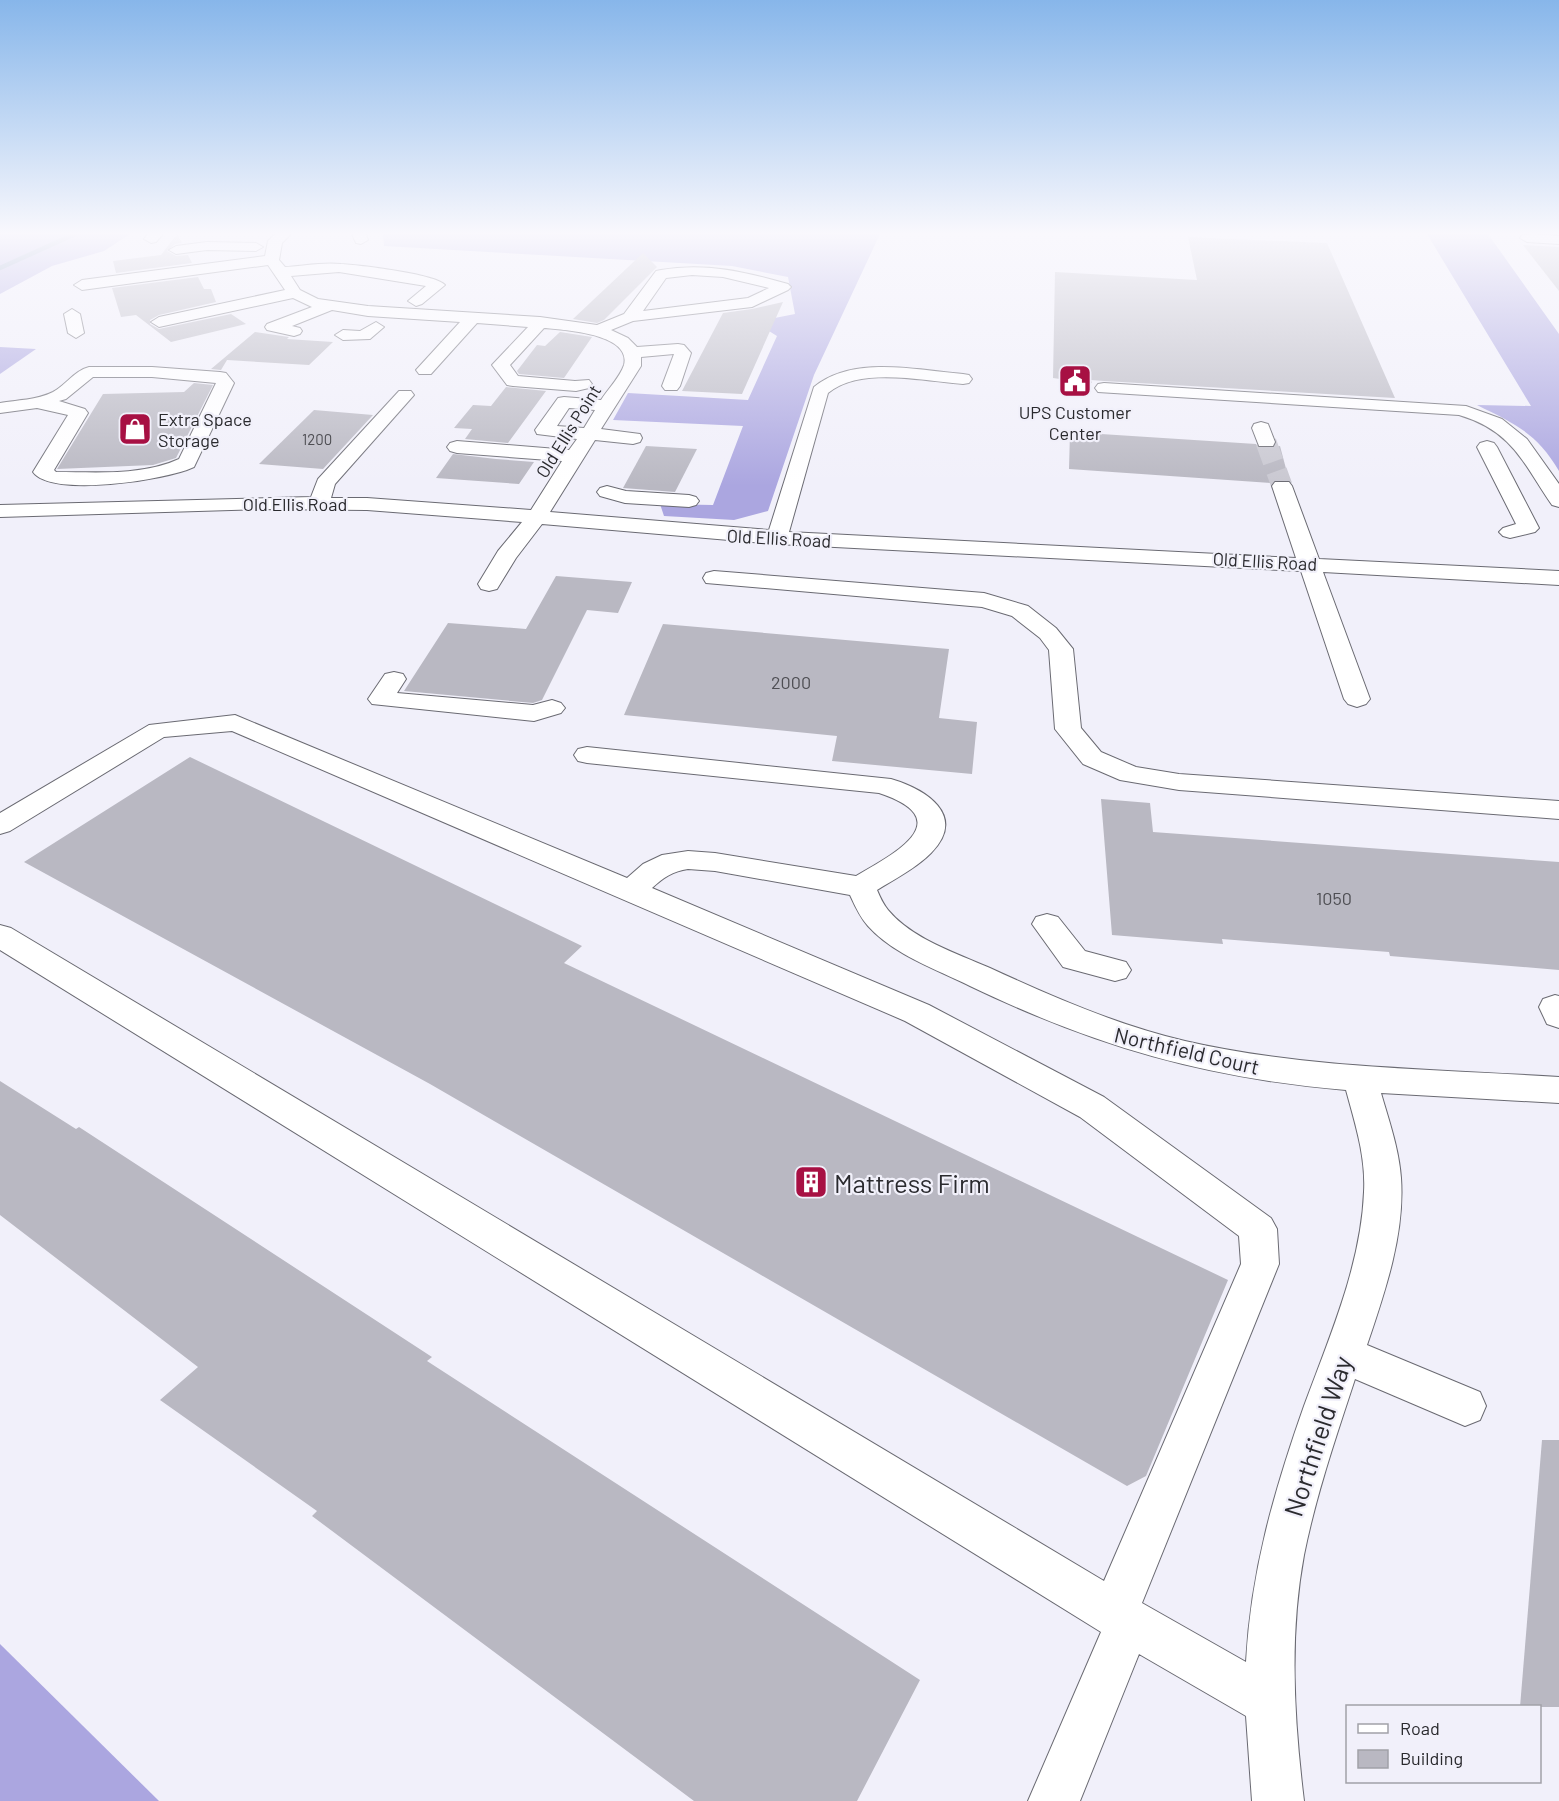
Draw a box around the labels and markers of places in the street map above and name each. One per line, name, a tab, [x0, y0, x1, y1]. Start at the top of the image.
public building icon: UPS Customer Center	[1057, 363, 1093, 399]
place label: UPS Customer Center	[1019, 401, 1132, 444]
place label: Extra Space Storage	[158, 408, 252, 451]
shop icon: Extra Space Storage	[117, 411, 153, 447]
building icon: Mattress Firm	[793, 1164, 829, 1200]
place label: Mattress Firm	[834, 1167, 990, 1198]

